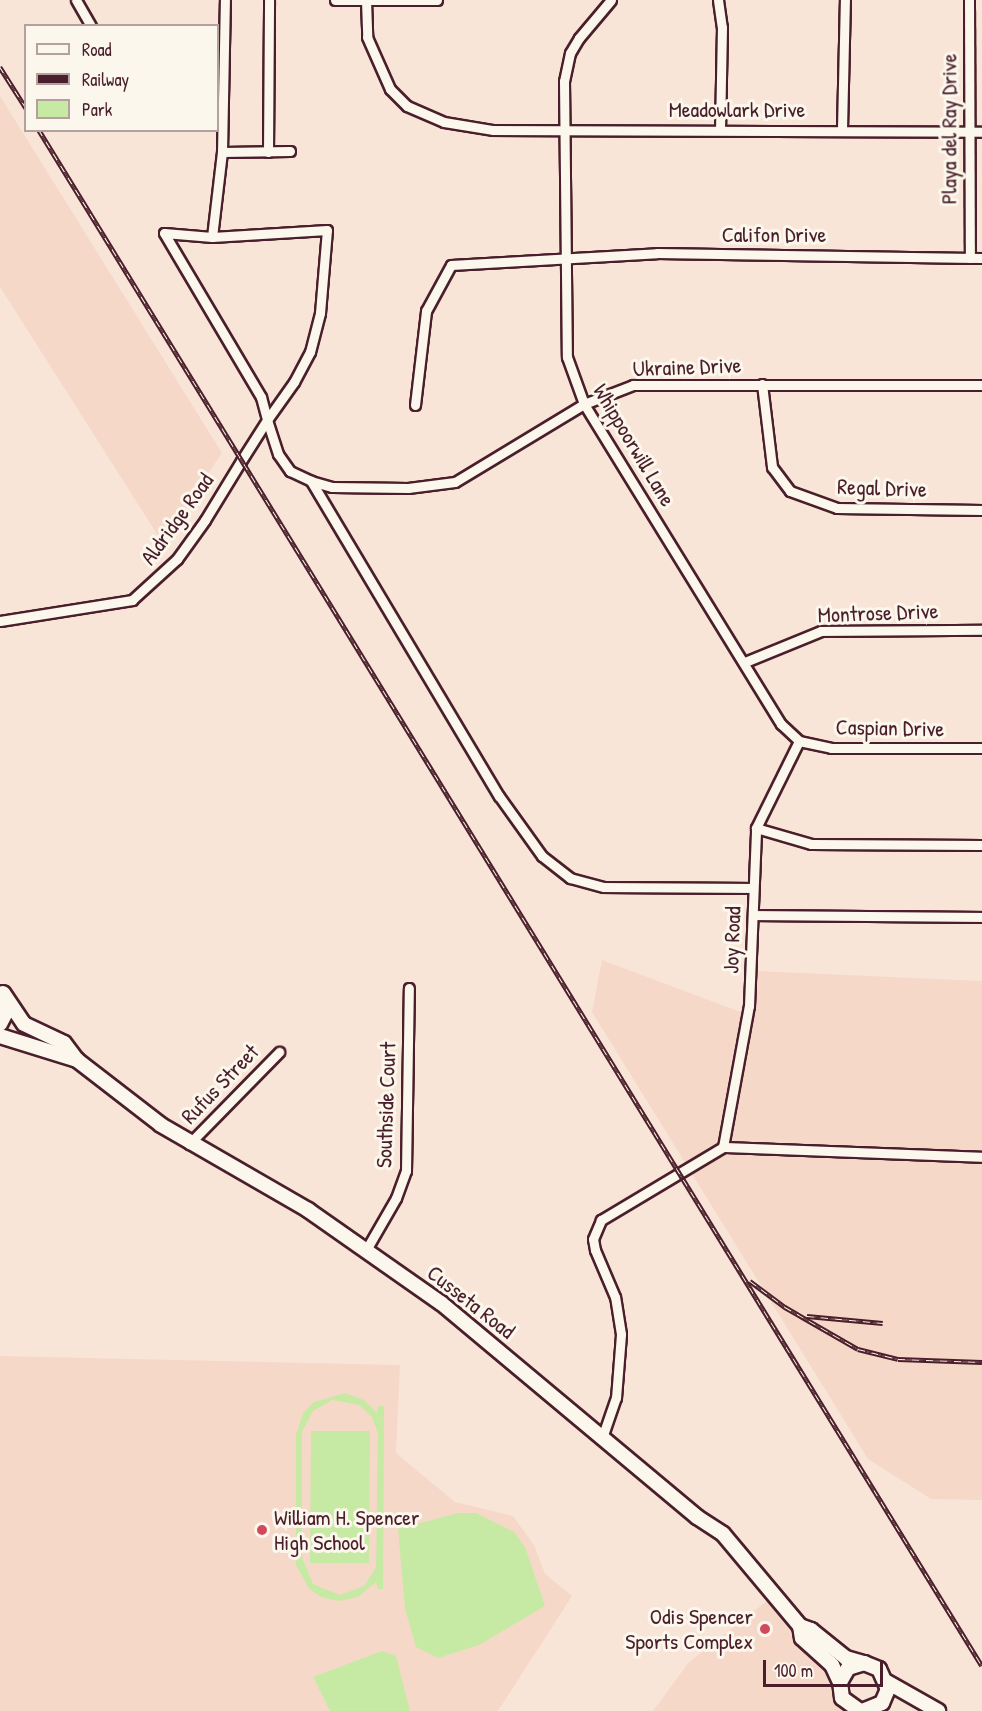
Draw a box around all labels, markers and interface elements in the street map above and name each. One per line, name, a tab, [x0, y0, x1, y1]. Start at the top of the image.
legend	[24, 24, 219, 132]
text: Road	[82, 37, 112, 62]
street label: Playa del Ray Drive	[936, 54, 962, 204]
text: Railway	[82, 67, 129, 92]
text: Park	[82, 97, 112, 122]
street label: Meadowlark Drive	[669, 97, 805, 123]
street label: Califon Drive	[722, 222, 826, 248]
street label: Ukraine Drive	[632, 352, 742, 382]
street label: Whippoorwill Lane	[587, 379, 681, 511]
street label: Aldridge Road	[135, 468, 219, 570]
street label: Regal Drive	[837, 473, 927, 503]
street label: Montrose Drive	[817, 598, 939, 628]
street label: Caspian Drive	[836, 714, 944, 742]
street label: Joy Road	[718, 906, 746, 974]
street label: Rufus Street	[176, 1039, 264, 1129]
street label: Southside Court	[371, 1042, 401, 1168]
street label: Cusseta Road	[422, 1260, 520, 1344]
place label: William H. Spencer High School	[274, 1504, 420, 1556]
marker: William H. Spencer High School	[255, 1523, 269, 1537]
place label: Odis Spencer Sports Complex	[625, 1603, 753, 1654]
marker: Odis Spencer Sports Complex	[758, 1622, 772, 1636]
scale bar	[766, 1648, 886, 1686]
text: 100 m	[774, 1658, 813, 1683]

